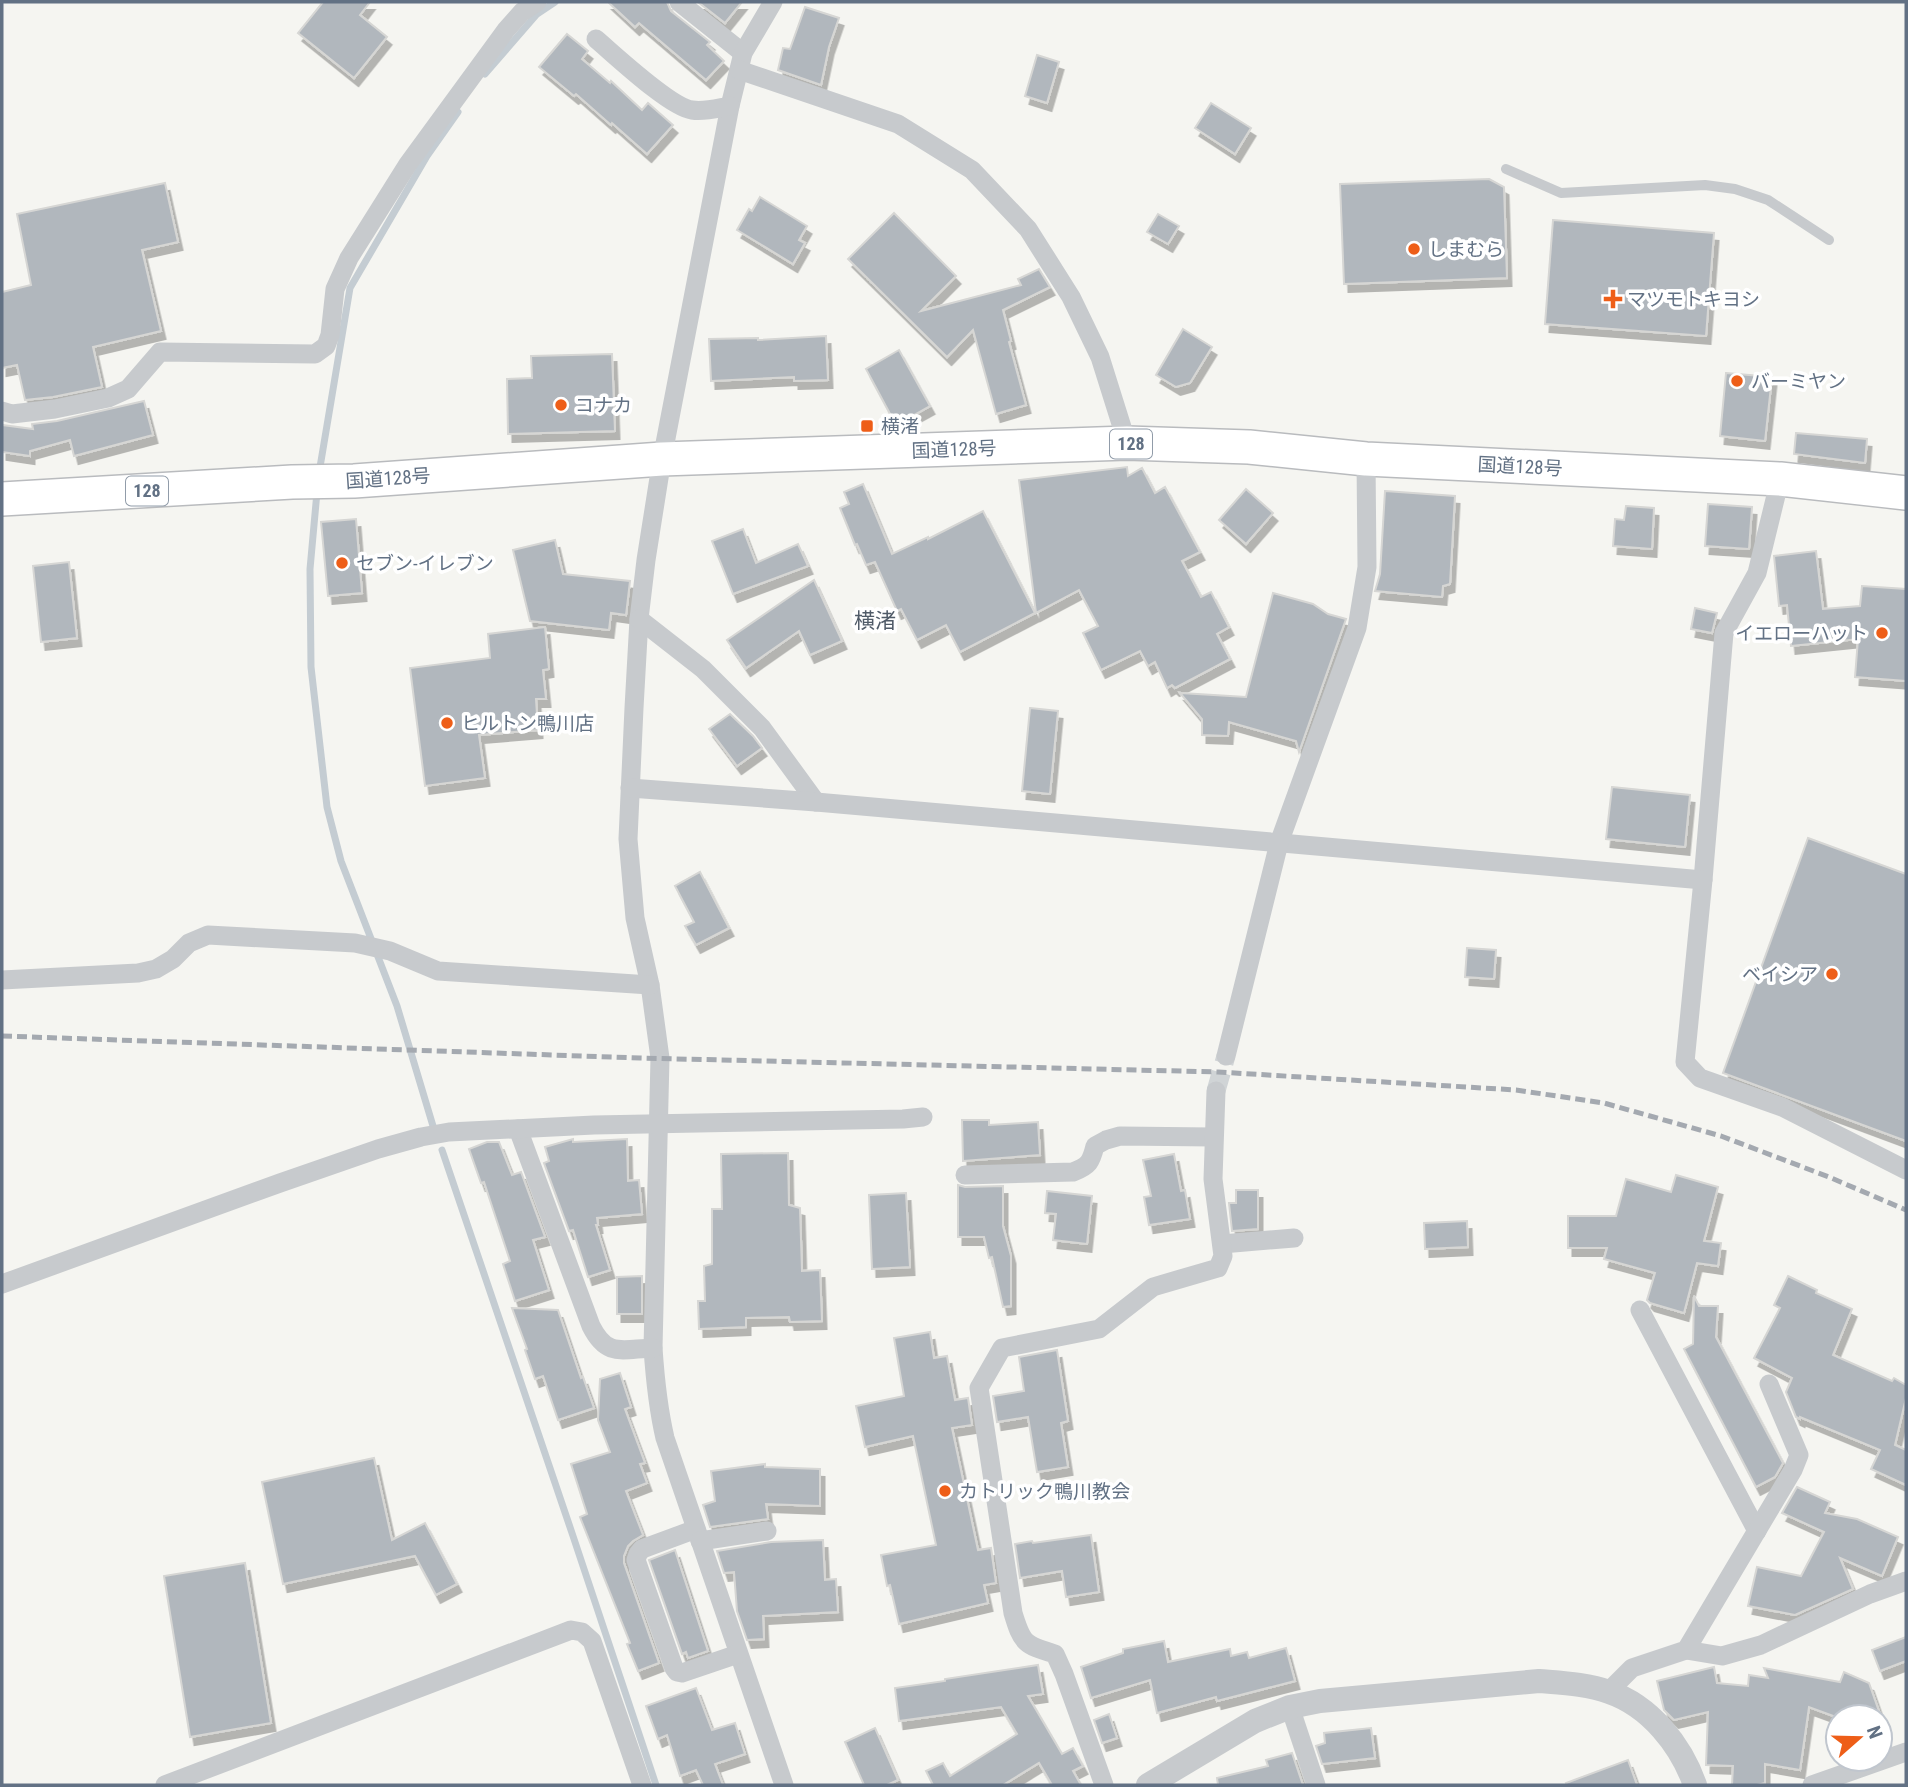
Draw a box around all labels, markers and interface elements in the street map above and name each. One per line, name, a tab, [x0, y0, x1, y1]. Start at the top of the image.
place label: しまむら	[1428, 238, 1504, 261]
marker: しまむら	[1406, 241, 1422, 257]
place label: マツモトキヨシ	[1627, 288, 1760, 311]
marker: マツモトキヨシ	[1605, 291, 1621, 307]
place label: バーミヤン	[1751, 370, 1846, 393]
marker: バーミヤン	[1729, 373, 1745, 389]
place label: コナカ	[575, 394, 632, 417]
marker: コナカ	[553, 397, 569, 413]
place label: 横渚	[881, 415, 919, 438]
marker: 横渚	[859, 418, 875, 434]
road number: 128	[1110, 430, 1152, 458]
street label: 国道128号	[911, 437, 997, 462]
street label: 国道128号	[1477, 453, 1563, 480]
street label: 国道128号	[345, 464, 431, 493]
road number: 128	[126, 476, 168, 505]
place label: セブン-イレブン	[356, 552, 494, 575]
marker: セブン-イレブン	[334, 555, 350, 571]
district label: 横渚	[854, 609, 896, 633]
place label: イエローハット	[1736, 622, 1868, 645]
marker: イエローハット	[1874, 625, 1890, 641]
place label: ヒルトン鴨川店	[461, 712, 594, 735]
marker: ヒルトン鴨川店	[439, 715, 455, 731]
place label: ベイシア	[1742, 963, 1818, 986]
marker: ベイシア	[1824, 966, 1840, 982]
place label: カトリック鴨川教会	[959, 1480, 1130, 1503]
marker: カトリック鴨川教会	[937, 1483, 953, 1499]
north arrow	[1824, 1703, 1894, 1773]
text: N	[1862, 1723, 1887, 1742]

